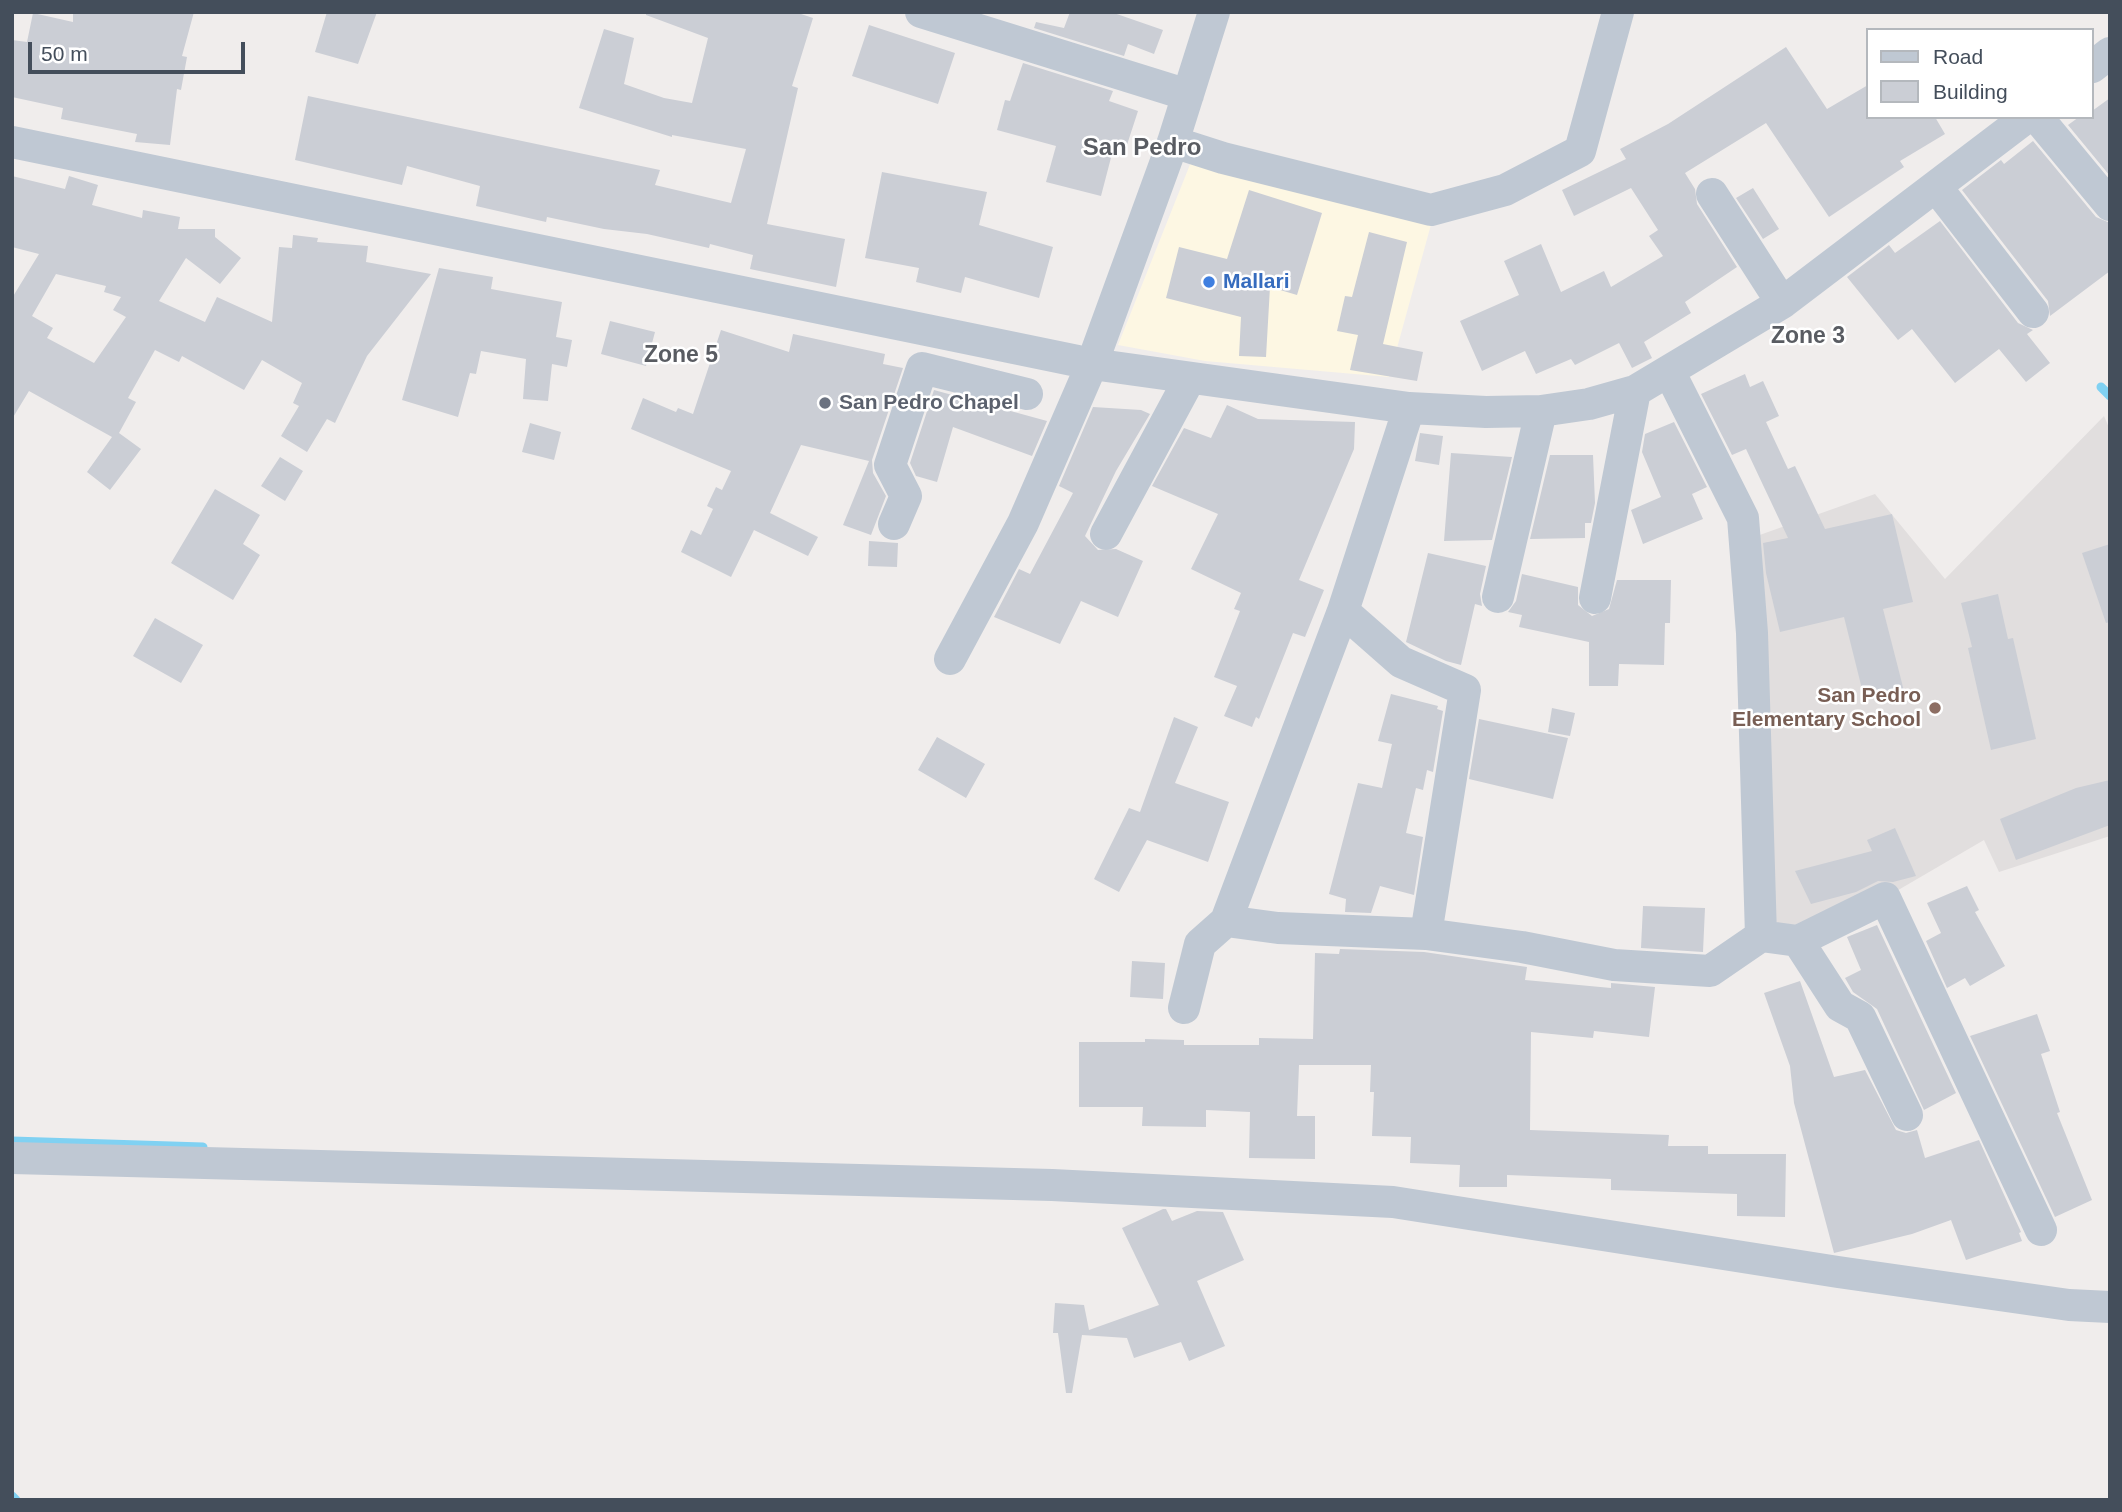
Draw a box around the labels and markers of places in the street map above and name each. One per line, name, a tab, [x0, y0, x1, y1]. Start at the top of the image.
place label: Mallari	[1223, 269, 1290, 295]
marker: Mallari	[1201, 274, 1217, 290]
place label: San Pedro Chapel	[839, 390, 1019, 416]
marker: San Pedro Chapel	[817, 395, 833, 411]
place label: San Pedro Elementary School	[1732, 683, 1921, 733]
marker: San Pedro Elementary School	[1927, 700, 1943, 716]

